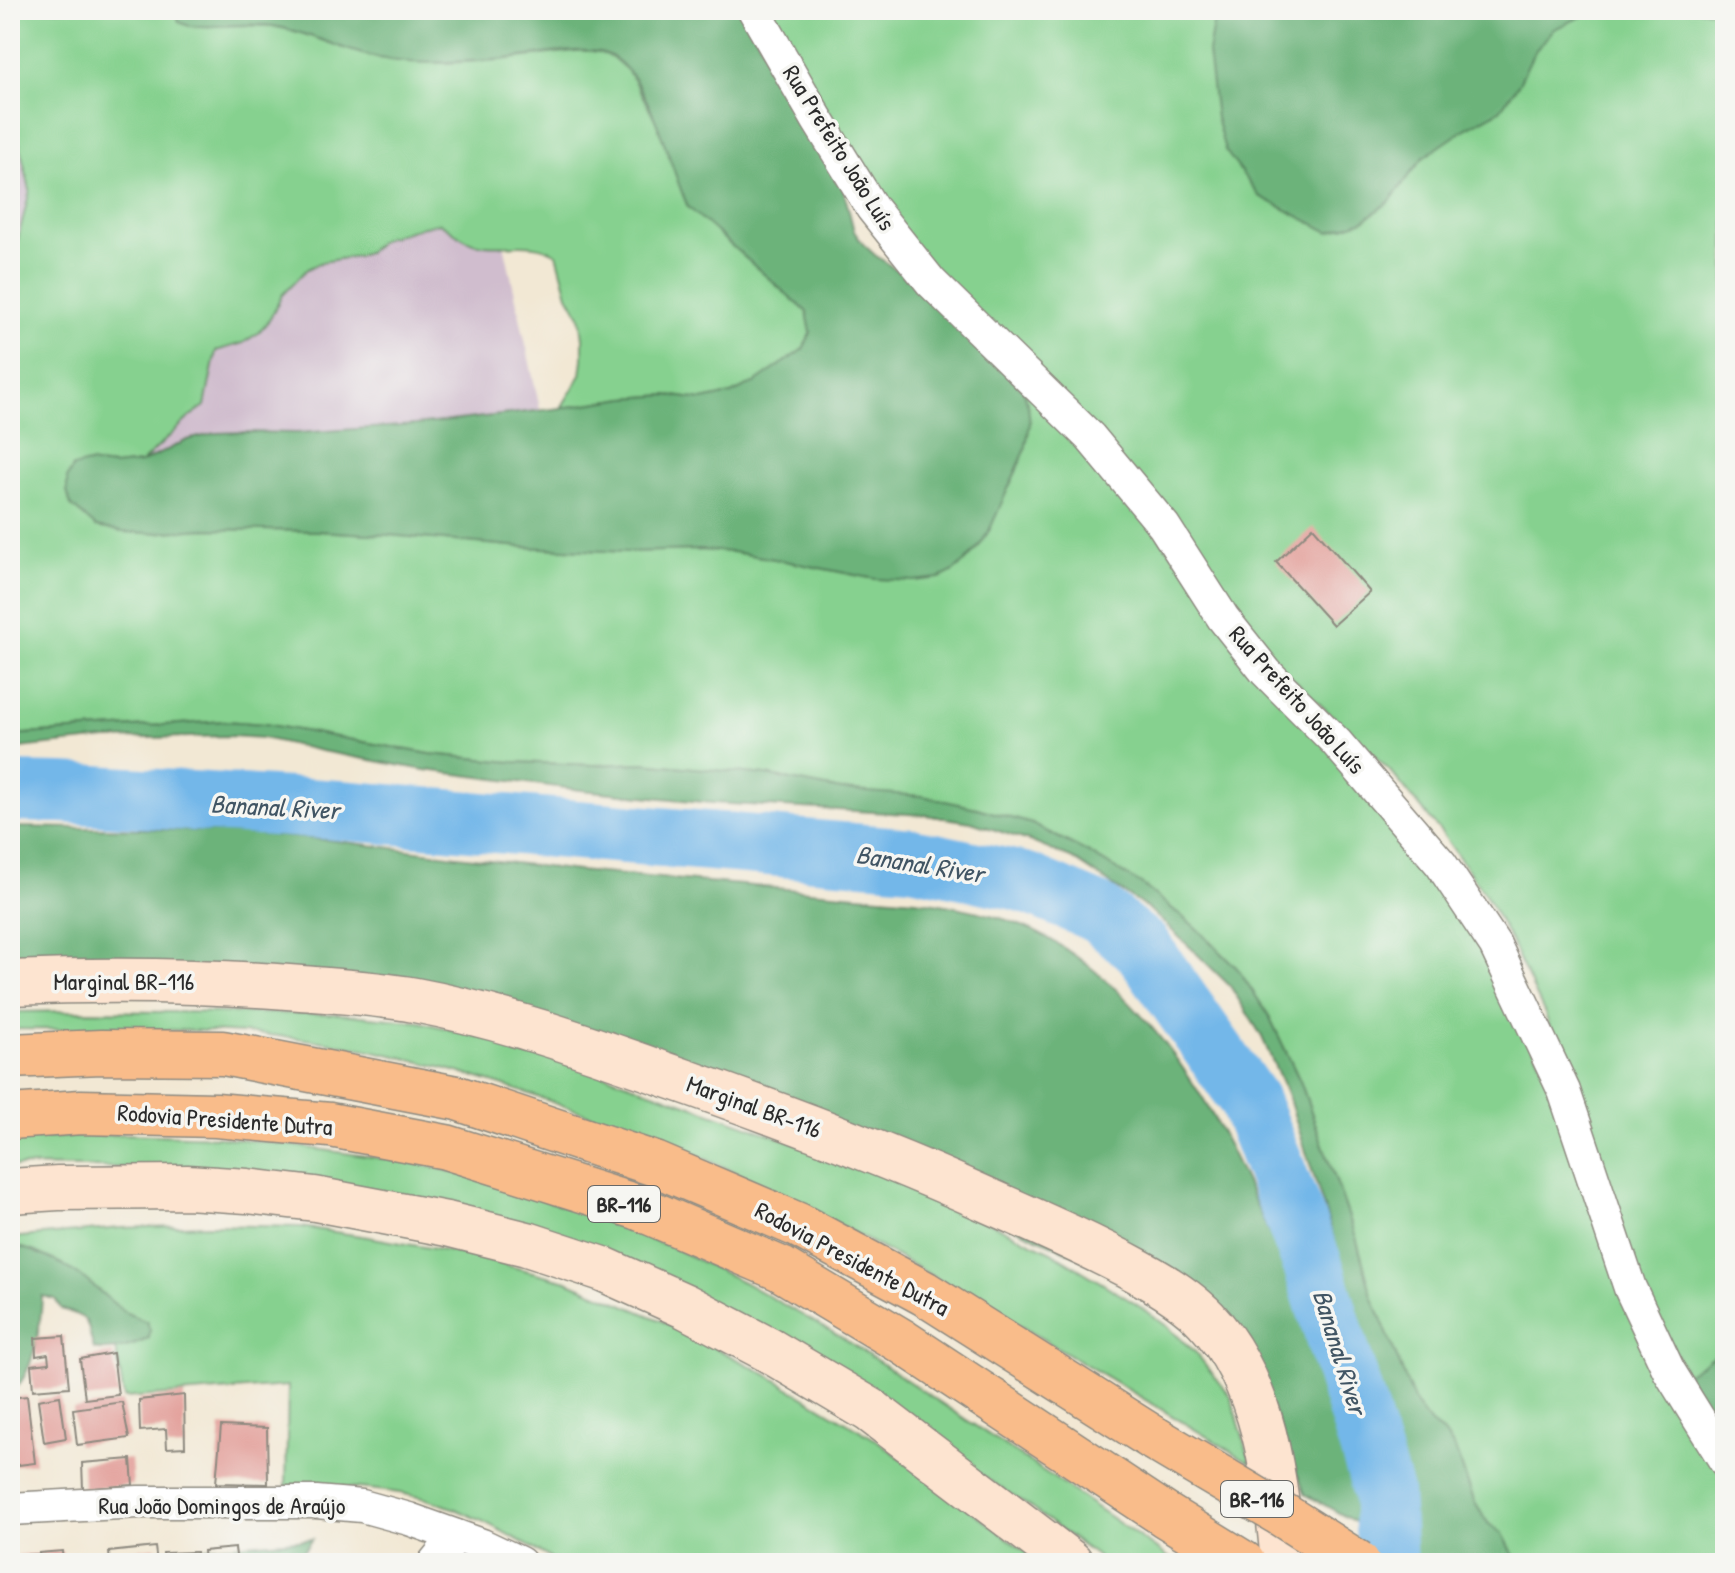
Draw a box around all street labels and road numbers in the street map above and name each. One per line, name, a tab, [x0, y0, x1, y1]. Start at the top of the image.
street label: Rua Prefeito João Luís	[776, 59, 904, 236]
street label: Rua Prefeito João Luís	[1223, 618, 1373, 780]
street label: Marginal BR-116	[54, 965, 194, 997]
street label: Marginal BR-116	[683, 1067, 826, 1145]
street label: Rodovia Presidente Dutra	[116, 1096, 334, 1142]
road number: BR-116	[588, 1186, 660, 1222]
street label: Rodovia Presidente Dutra	[750, 1193, 955, 1323]
road number: BR-116	[1221, 1481, 1293, 1517]
street label: Rua João Domingos de Araújo	[98, 1489, 346, 1521]

